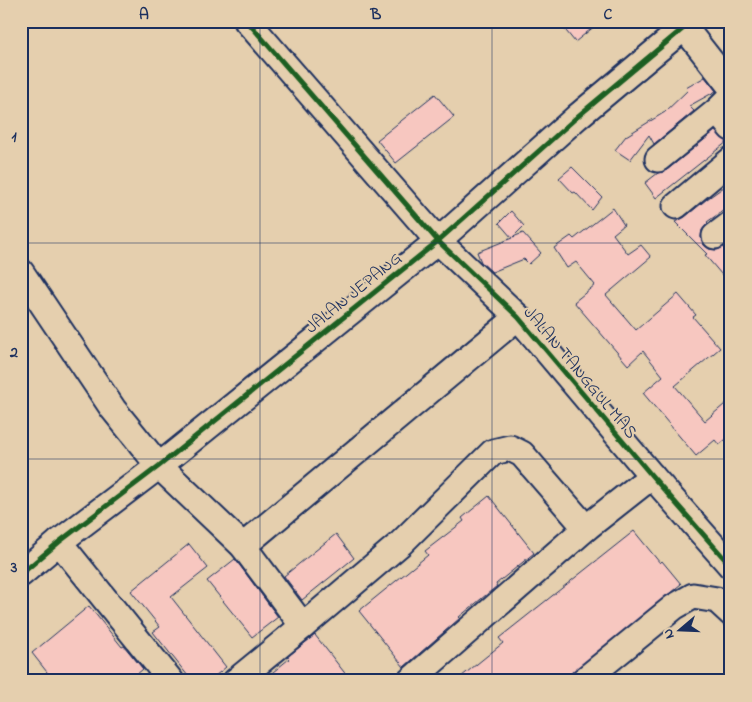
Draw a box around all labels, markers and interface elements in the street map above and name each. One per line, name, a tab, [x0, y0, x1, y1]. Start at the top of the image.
text: A	[139, 3, 149, 27]
text: B	[370, 3, 382, 27]
text: C	[604, 3, 613, 27]
text: 1	[11, 125, 17, 149]
street label: JALAN JEPANG	[300, 246, 408, 341]
street label: JALAN TANGGUL MAS	[516, 301, 643, 445]
text: 2	[9, 341, 18, 365]
text: 3	[10, 556, 18, 580]
north arrow	[654, 604, 704, 654]
text: N	[658, 626, 681, 642]

